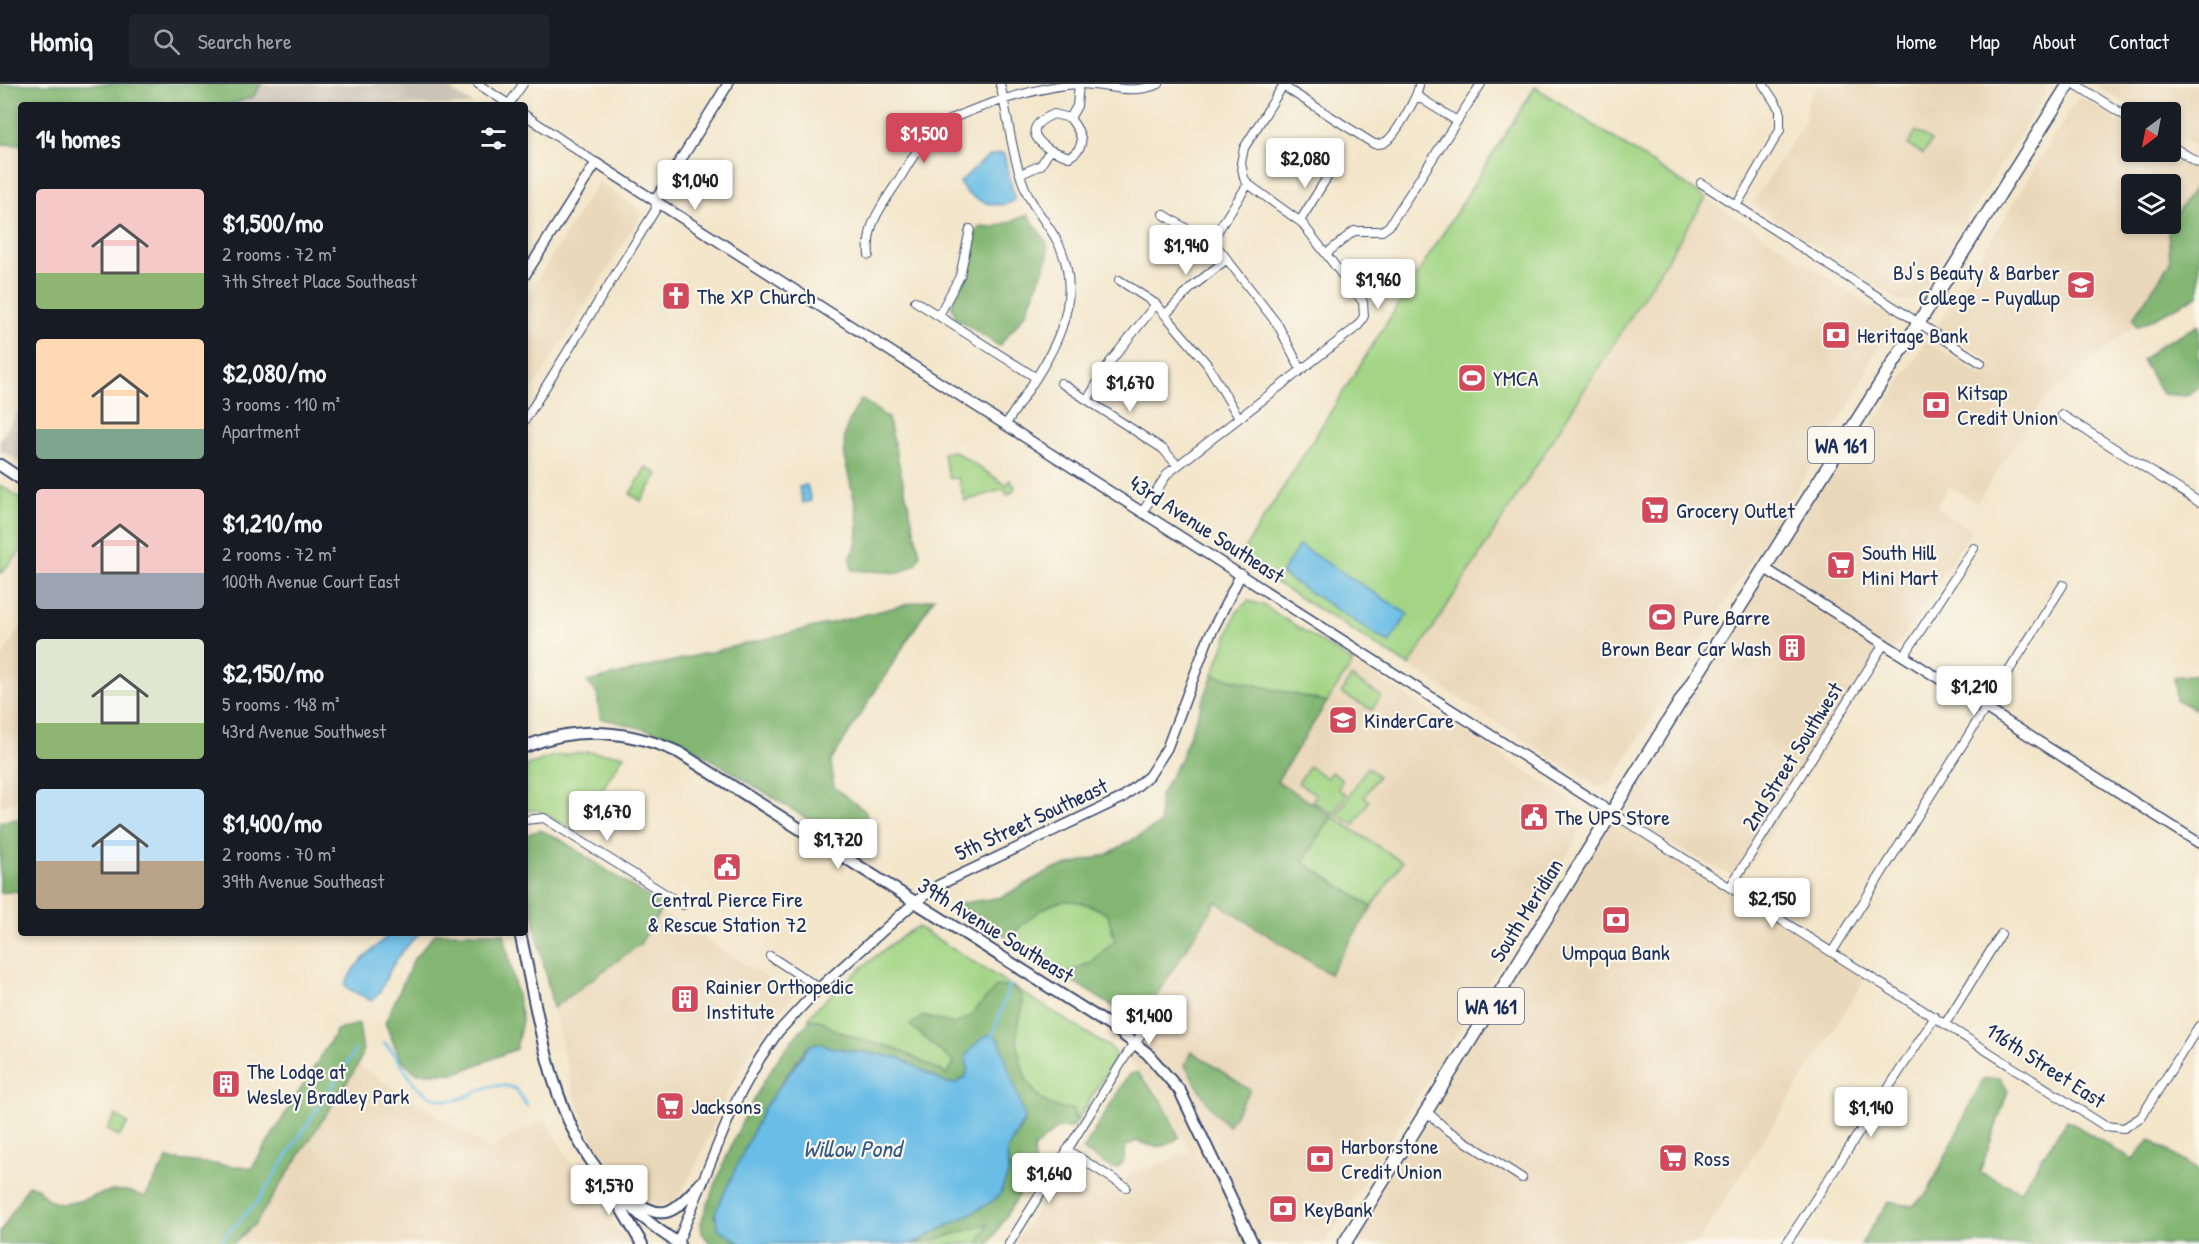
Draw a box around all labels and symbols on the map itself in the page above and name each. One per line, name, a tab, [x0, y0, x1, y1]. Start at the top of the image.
north arrow	[2121, 102, 2181, 162]
pin: $1,500	[875, 113, 973, 164]
pin: $2,080	[1256, 138, 1354, 189]
pin: $1,040	[646, 160, 744, 211]
pin: $1,940	[1137, 225, 1235, 276]
place label: BJ's Beauty & Barber College - Puyallup	[1893, 257, 2061, 312]
pin: $1,960	[1329, 259, 1427, 310]
school or university icon: BJ's Beauty & Barber College - Puyallup	[2065, 269, 2097, 301]
church icon: The XP Church	[660, 280, 692, 312]
place label: The XP Church	[697, 281, 816, 311]
bank icon: Heritage Bank	[1820, 319, 1852, 351]
place label: Heritage Bank	[1857, 320, 1968, 350]
pin: $1,670	[1081, 362, 1179, 413]
sports icon: YMCA	[1456, 362, 1488, 394]
place label: YMCA	[1493, 363, 1539, 393]
place label: Kitsap Credit Union	[1957, 377, 2058, 432]
bank icon: Kitsap Credit Union	[1920, 389, 1952, 421]
road number: WA 161	[1808, 427, 1874, 463]
street label: 43rd Avenue Southeast	[1124, 468, 1291, 591]
supermarket icon: Grocery Outlet	[1639, 494, 1671, 526]
place label: Grocery Outlet	[1676, 495, 1795, 525]
place label: South Hill Mini Mart	[1862, 537, 1938, 592]
supermarket icon: South Hill Mini Mart	[1825, 549, 1857, 581]
sports icon: Pure Barre	[1646, 601, 1678, 633]
place label: Pure Barre	[1683, 602, 1770, 632]
building icon: Brown Bear Car Wash	[1776, 632, 1808, 664]
place label: Brown Bear Car Wash	[1601, 633, 1771, 663]
pin: $1,210	[1925, 666, 2023, 717]
street label: 2nd Street Southwest	[1734, 676, 1850, 836]
school or university icon: KinderCare	[1327, 704, 1359, 736]
place label: KinderCare	[1364, 705, 1454, 735]
street label: 5th Street Southeast	[950, 770, 1113, 868]
pin: $1,670	[558, 791, 656, 842]
public building icon: The UPS Store	[1518, 801, 1550, 833]
place label: The UPS Store	[1555, 802, 1670, 832]
pin: $1,720	[789, 819, 887, 870]
public building icon: Central Pierce Fire & Rescue Station 72	[711, 851, 743, 883]
street label: South Meridian	[1482, 852, 1570, 968]
street label: 39th Avenue Southeast	[912, 870, 1080, 990]
pin: $2,150	[1723, 878, 1821, 929]
place label: Central Pierce Fire & Rescue Station 72	[648, 884, 807, 939]
bank icon: Umpqua Bank	[1600, 904, 1632, 936]
place label: Umpqua Bank	[1562, 937, 1670, 967]
place label: Rainier Orthopedic Institute	[706, 971, 854, 1026]
building icon: Rainier Orthopedic Institute	[669, 983, 701, 1015]
road number: WA 161	[1458, 988, 1524, 1024]
pin: $1,400	[1100, 995, 1198, 1046]
street label: 116th Street East	[1980, 1015, 2112, 1115]
place label: The Lodge at Wesley Bradley Park	[247, 1056, 409, 1111]
building icon: The Lodge at Wesley Bradley Park	[210, 1068, 242, 1100]
pin: $1,140	[1822, 1087, 1920, 1138]
supermarket icon: Jacksons	[654, 1090, 686, 1122]
place label: Jacksons	[691, 1091, 761, 1121]
place label: Harborstone Credit Union	[1341, 1131, 1442, 1186]
water label: Willow Pond	[803, 1132, 905, 1164]
supermarket icon: Ross	[1657, 1142, 1689, 1174]
bank icon: Harborstone Credit Union	[1304, 1143, 1336, 1175]
place label: Ross	[1694, 1143, 1730, 1173]
pin: $1,640	[1000, 1153, 1098, 1204]
pin: $1,570	[560, 1165, 658, 1216]
bank icon: KeyBank	[1267, 1193, 1299, 1225]
place label: KeyBank	[1304, 1194, 1372, 1224]

